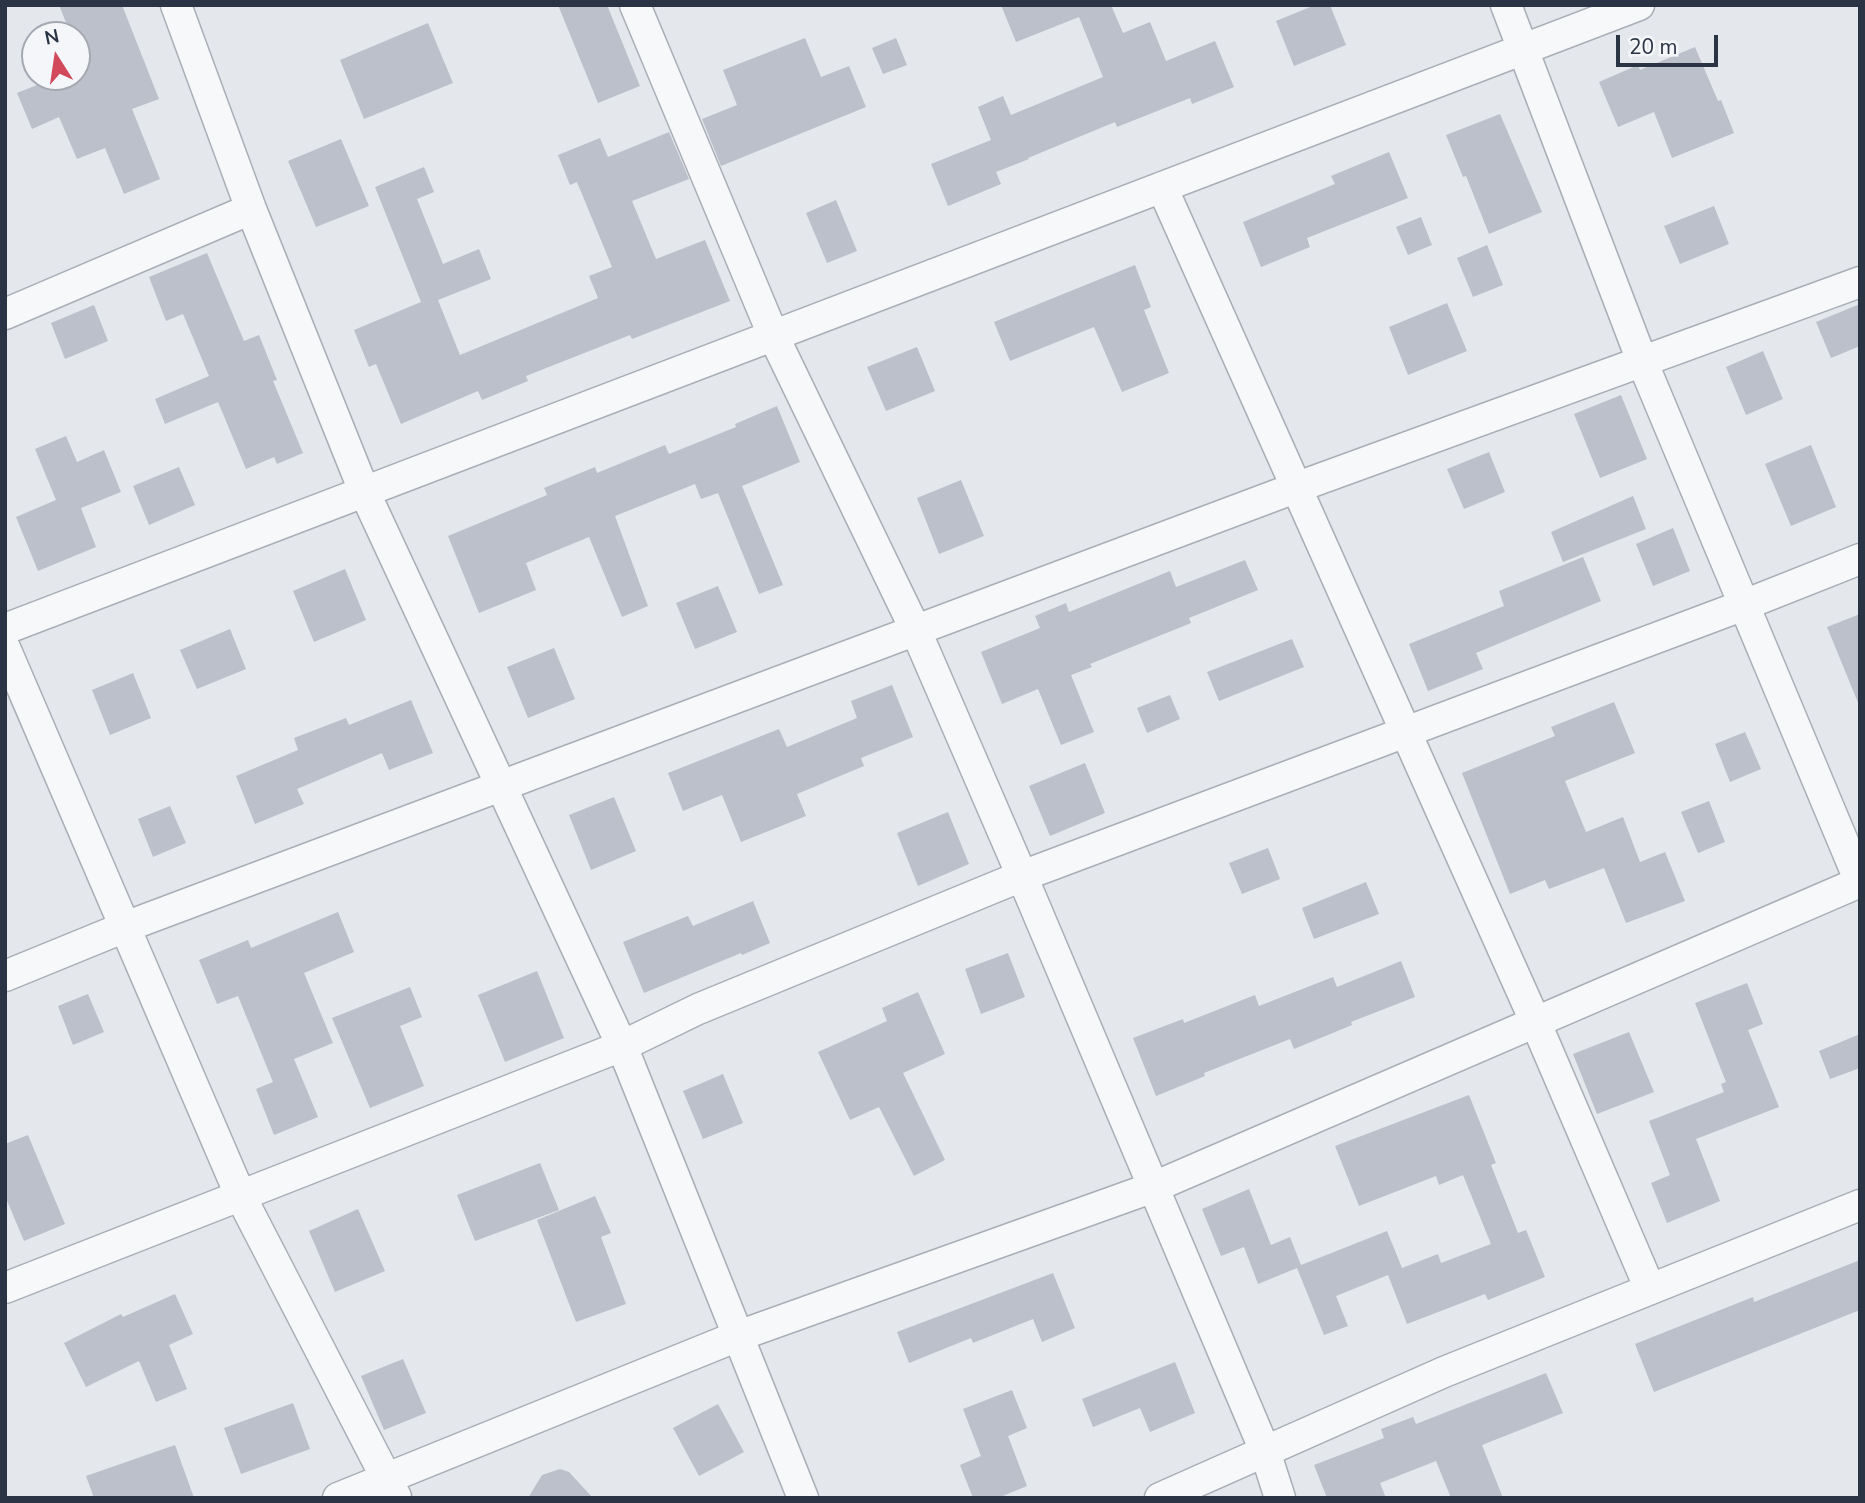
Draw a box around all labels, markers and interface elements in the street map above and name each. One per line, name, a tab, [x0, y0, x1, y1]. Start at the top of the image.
north arrow	[21, 21, 91, 91]
scale bar	[1620, 21, 1722, 65]
text: N	[42, 23, 62, 52]
text: 20 m	[1629, 33, 1678, 61]

